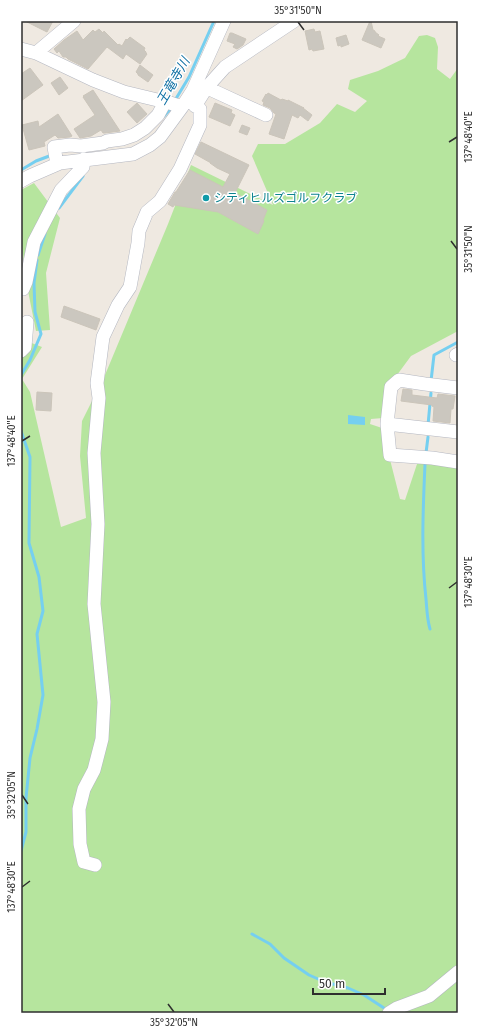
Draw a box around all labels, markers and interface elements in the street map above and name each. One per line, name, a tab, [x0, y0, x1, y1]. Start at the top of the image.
text: 35°31'50"N	[274, 5, 322, 17]
water label: 王竜寺川	[154, 53, 193, 107]
text: 137°48'40"E	[463, 111, 475, 163]
place label: シティヒルズゴルフクラブ	[214, 191, 357, 205]
marker: シティヒルズゴルフクラブ	[201, 193, 211, 203]
text: 35°31'50"N	[463, 225, 475, 273]
text: 137°48'40"E	[6, 415, 18, 467]
text: 137°48'30"E	[463, 556, 475, 608]
text: 35°32'05"N	[6, 771, 18, 819]
text: 137°48'30"E	[6, 861, 18, 913]
scale bar	[313, 970, 385, 996]
text: 50 m	[319, 977, 345, 991]
text: 35°32'05"N	[150, 1017, 198, 1029]

